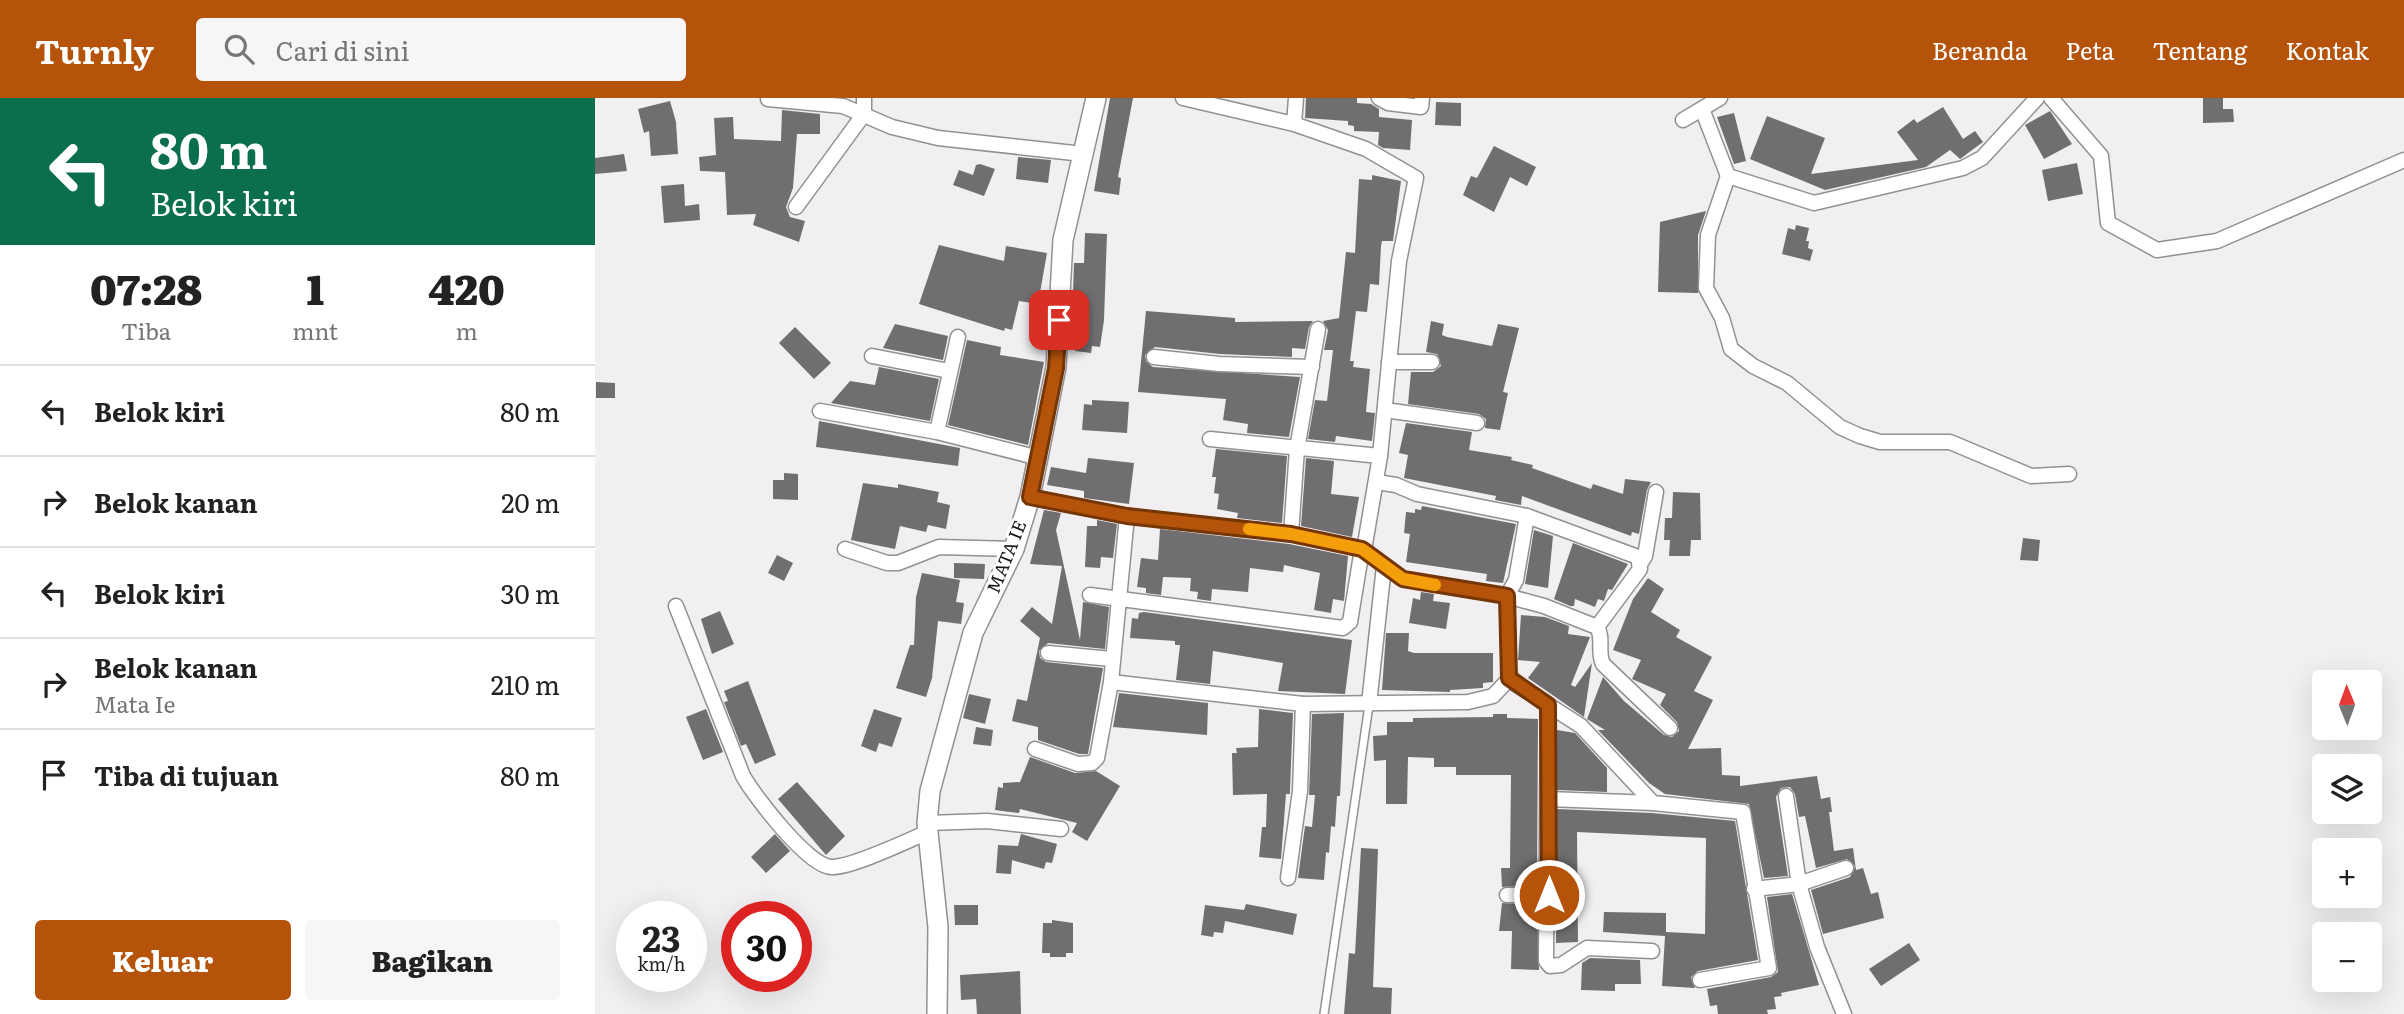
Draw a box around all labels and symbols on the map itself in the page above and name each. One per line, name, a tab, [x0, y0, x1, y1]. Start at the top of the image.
pin	[1029, 290, 1089, 350]
street label: MATA IE	[979, 516, 1032, 597]
north arrow	[2312, 670, 2382, 740]
position arrow	[1512, 858, 1586, 932]
speed limit sign: 30	[721, 901, 812, 992]

